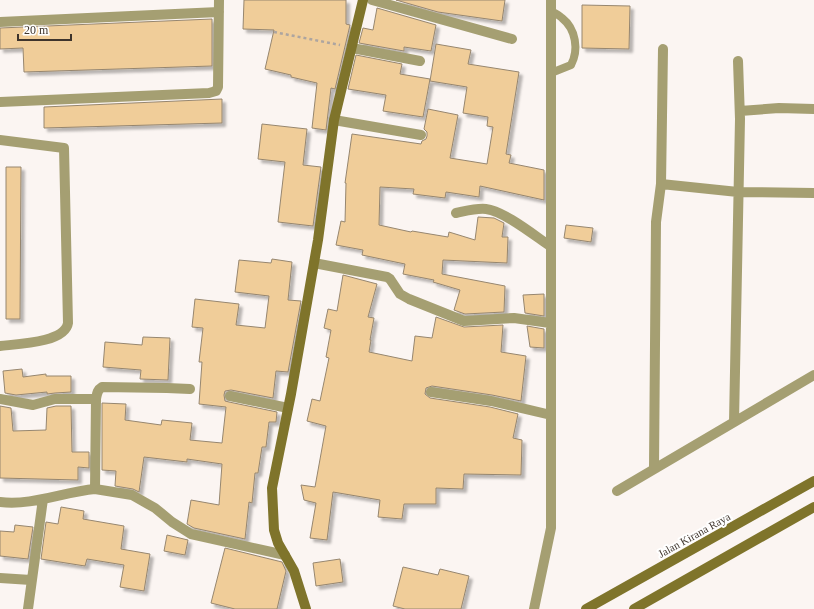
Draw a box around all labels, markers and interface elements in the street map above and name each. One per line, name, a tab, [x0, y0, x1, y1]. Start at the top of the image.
scale bar	[18, 16, 71, 42]
text: 20 m	[24, 23, 49, 37]
street label: Jalan Kirana Raya	[656, 510, 732, 560]

